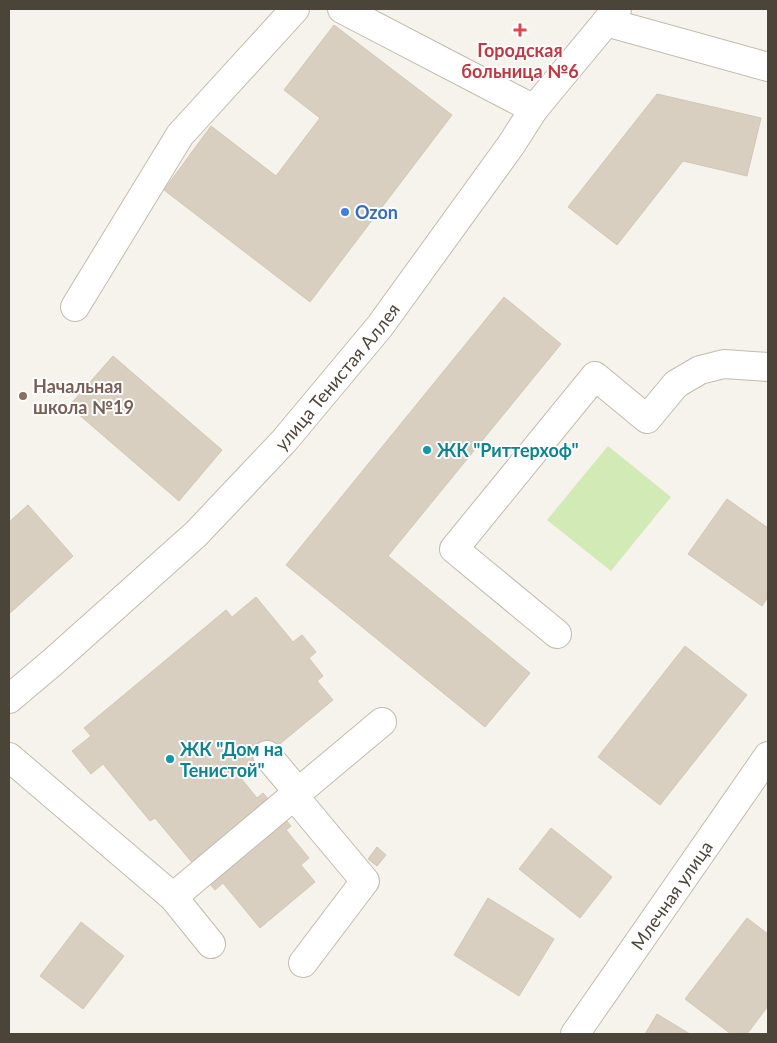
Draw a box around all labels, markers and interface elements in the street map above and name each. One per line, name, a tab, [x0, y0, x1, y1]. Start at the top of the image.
marker: Городская больница №6	[513, 23, 527, 37]
place label: Городская больница №6	[461, 39, 579, 82]
place label: Ozon	[355, 201, 398, 223]
marker: Ozon	[339, 206, 351, 218]
street label: улица Тенистая Аллея	[270, 299, 404, 455]
place label: Начальная школа №19	[33, 375, 134, 418]
marker: Начальная школа №19	[17, 390, 29, 402]
place label: ЖК "Риттерхоф"	[437, 439, 579, 461]
marker: ЖК "Риттерхоф"	[421, 444, 433, 456]
place label: ЖК "Дом на Тенистой"	[180, 738, 283, 781]
marker: ЖК "Дом на Тенистой"	[164, 753, 176, 765]
street label: Млечная улица	[626, 836, 717, 954]

